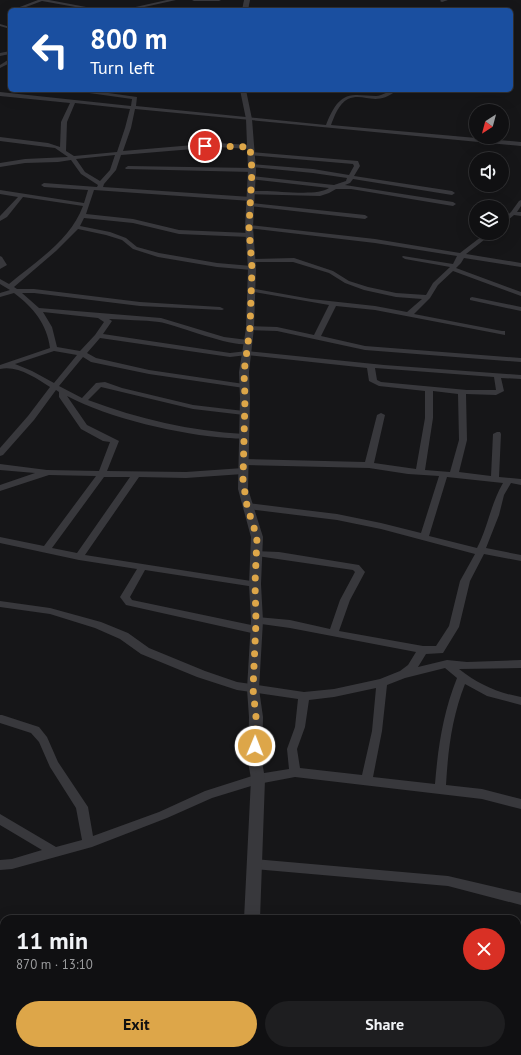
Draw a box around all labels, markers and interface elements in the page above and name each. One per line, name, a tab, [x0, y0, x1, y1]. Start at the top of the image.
text: 800 m	[90, 20, 167, 57]
icon: left	[24, 24, 76, 76]
text: Turn left	[90, 56, 155, 79]
north arrow	[469, 104, 509, 144]
map controls	[469, 104, 509, 240]
pin	[188, 129, 222, 163]
icon: arrive	[194, 135, 216, 157]
button: sound	[469, 152, 509, 192]
button: layers	[469, 200, 509, 240]
position arrow	[234, 725, 276, 767]
text: 11 min	[16, 925, 88, 956]
button: close	[463, 928, 505, 970]
text: 870 m · 13:10	[16, 956, 93, 973]
button: Exit	[16, 1001, 257, 1047]
button: Share	[265, 1001, 505, 1047]

